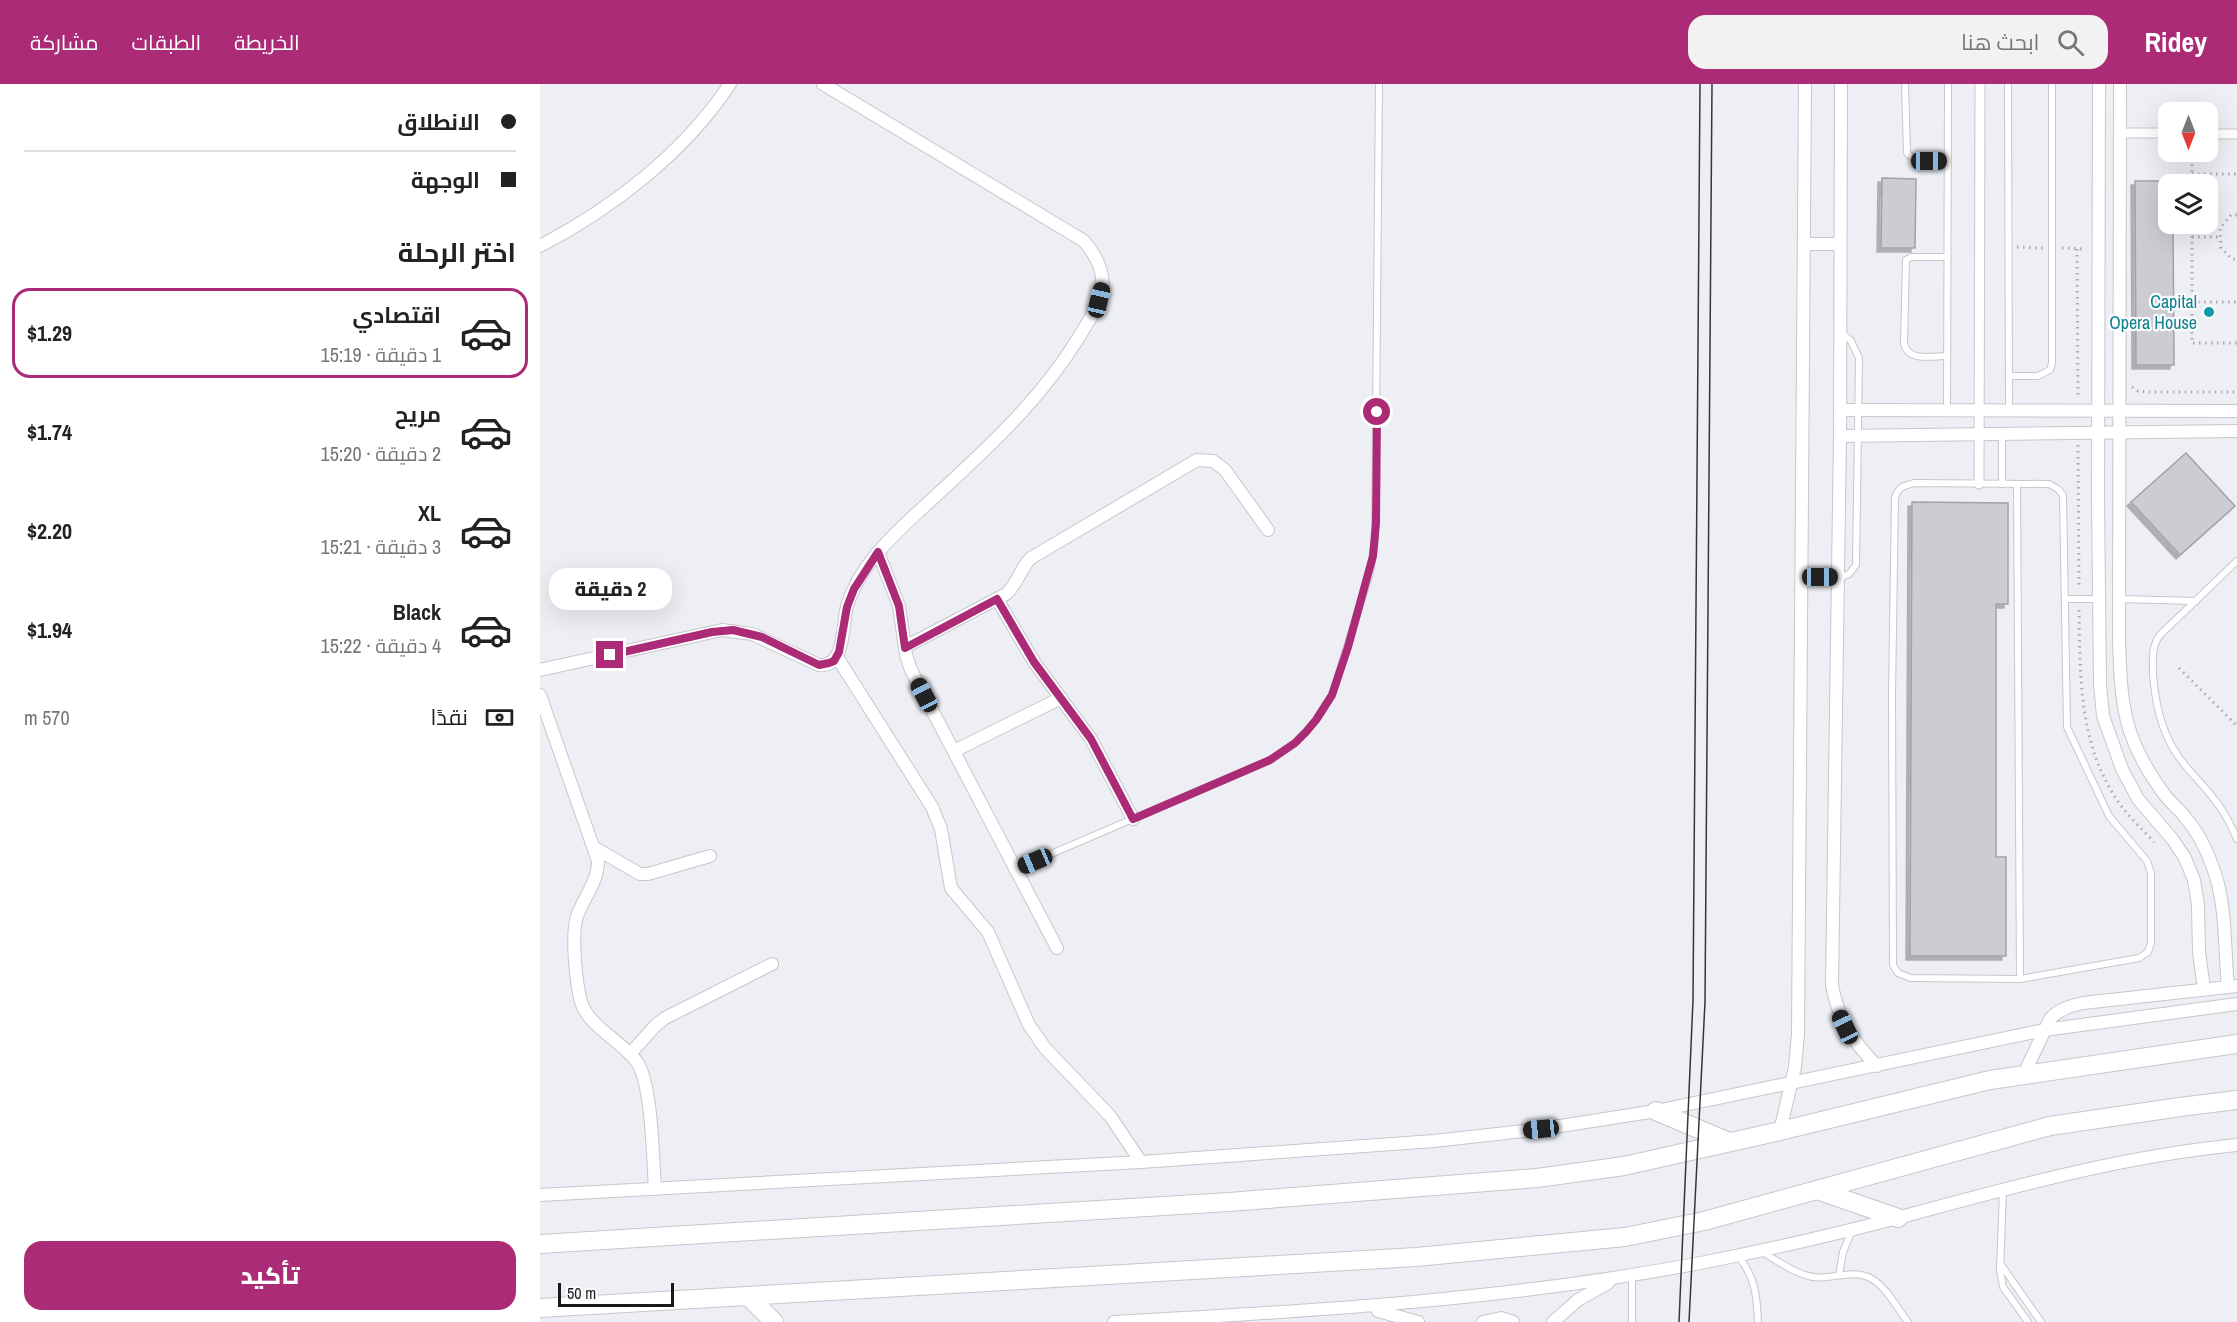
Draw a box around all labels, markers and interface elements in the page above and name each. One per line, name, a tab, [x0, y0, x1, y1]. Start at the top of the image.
search box	[1688, 15, 2108, 69]
text: Ridey	[2144, 23, 2207, 61]
icon: search	[2054, 26, 2087, 59]
text: ابحث هنا	[1961, 27, 2039, 57]
text: مشاركة	[30, 28, 99, 57]
text: الطبقات	[132, 28, 201, 57]
text: الخريطة	[234, 28, 300, 57]
north arrow	[2158, 102, 2218, 162]
map controls	[2158, 102, 2218, 234]
text: الانطلاق	[397, 107, 480, 137]
car	[1911, 152, 1947, 170]
text: الوجهة	[411, 165, 480, 195]
button: layers	[2158, 174, 2218, 234]
text: اختر الرحلة	[398, 234, 516, 270]
car	[1086, 280, 1112, 320]
place label: Capital Opera House	[2109, 289, 2197, 335]
text: اقتصادي	[352, 300, 441, 330]
marker: Capital Opera House	[2202, 305, 2216, 319]
icon: car	[459, 306, 513, 360]
text: $1.29	[27, 318, 72, 348]
text: 1 دقيقة · 15:19	[321, 341, 441, 368]
route start	[1363, 398, 1390, 425]
text: مريح	[395, 399, 441, 429]
icon: car	[459, 405, 513, 459]
text: $1.74	[27, 417, 72, 447]
text: 2 دقيقة · 15:20	[321, 440, 441, 467]
text: XL	[418, 498, 441, 528]
icon: car	[459, 504, 513, 558]
text: $2.20	[27, 516, 72, 546]
text: 3 دقيقة · 15:21	[321, 533, 441, 560]
callout: 2 دقيقة	[548, 568, 672, 610]
car	[1802, 568, 1838, 586]
text: 2 دقيقة	[575, 575, 646, 602]
text: Black	[393, 597, 441, 627]
icon: car	[459, 603, 513, 657]
text: $1.94	[27, 615, 72, 645]
text: 4 دقيقة · 15:22	[321, 632, 441, 659]
route end	[596, 641, 623, 668]
car	[908, 675, 940, 715]
icon: cash	[483, 701, 516, 734]
text: نقدًا	[430, 702, 468, 732]
text: 570 m	[24, 704, 70, 731]
car	[1015, 846, 1055, 876]
car	[1829, 1007, 1861, 1047]
car	[1522, 1118, 1560, 1140]
button: تأكيد	[24, 1241, 516, 1310]
scale bar	[558, 1280, 674, 1308]
text: 50 m	[567, 1282, 596, 1304]

